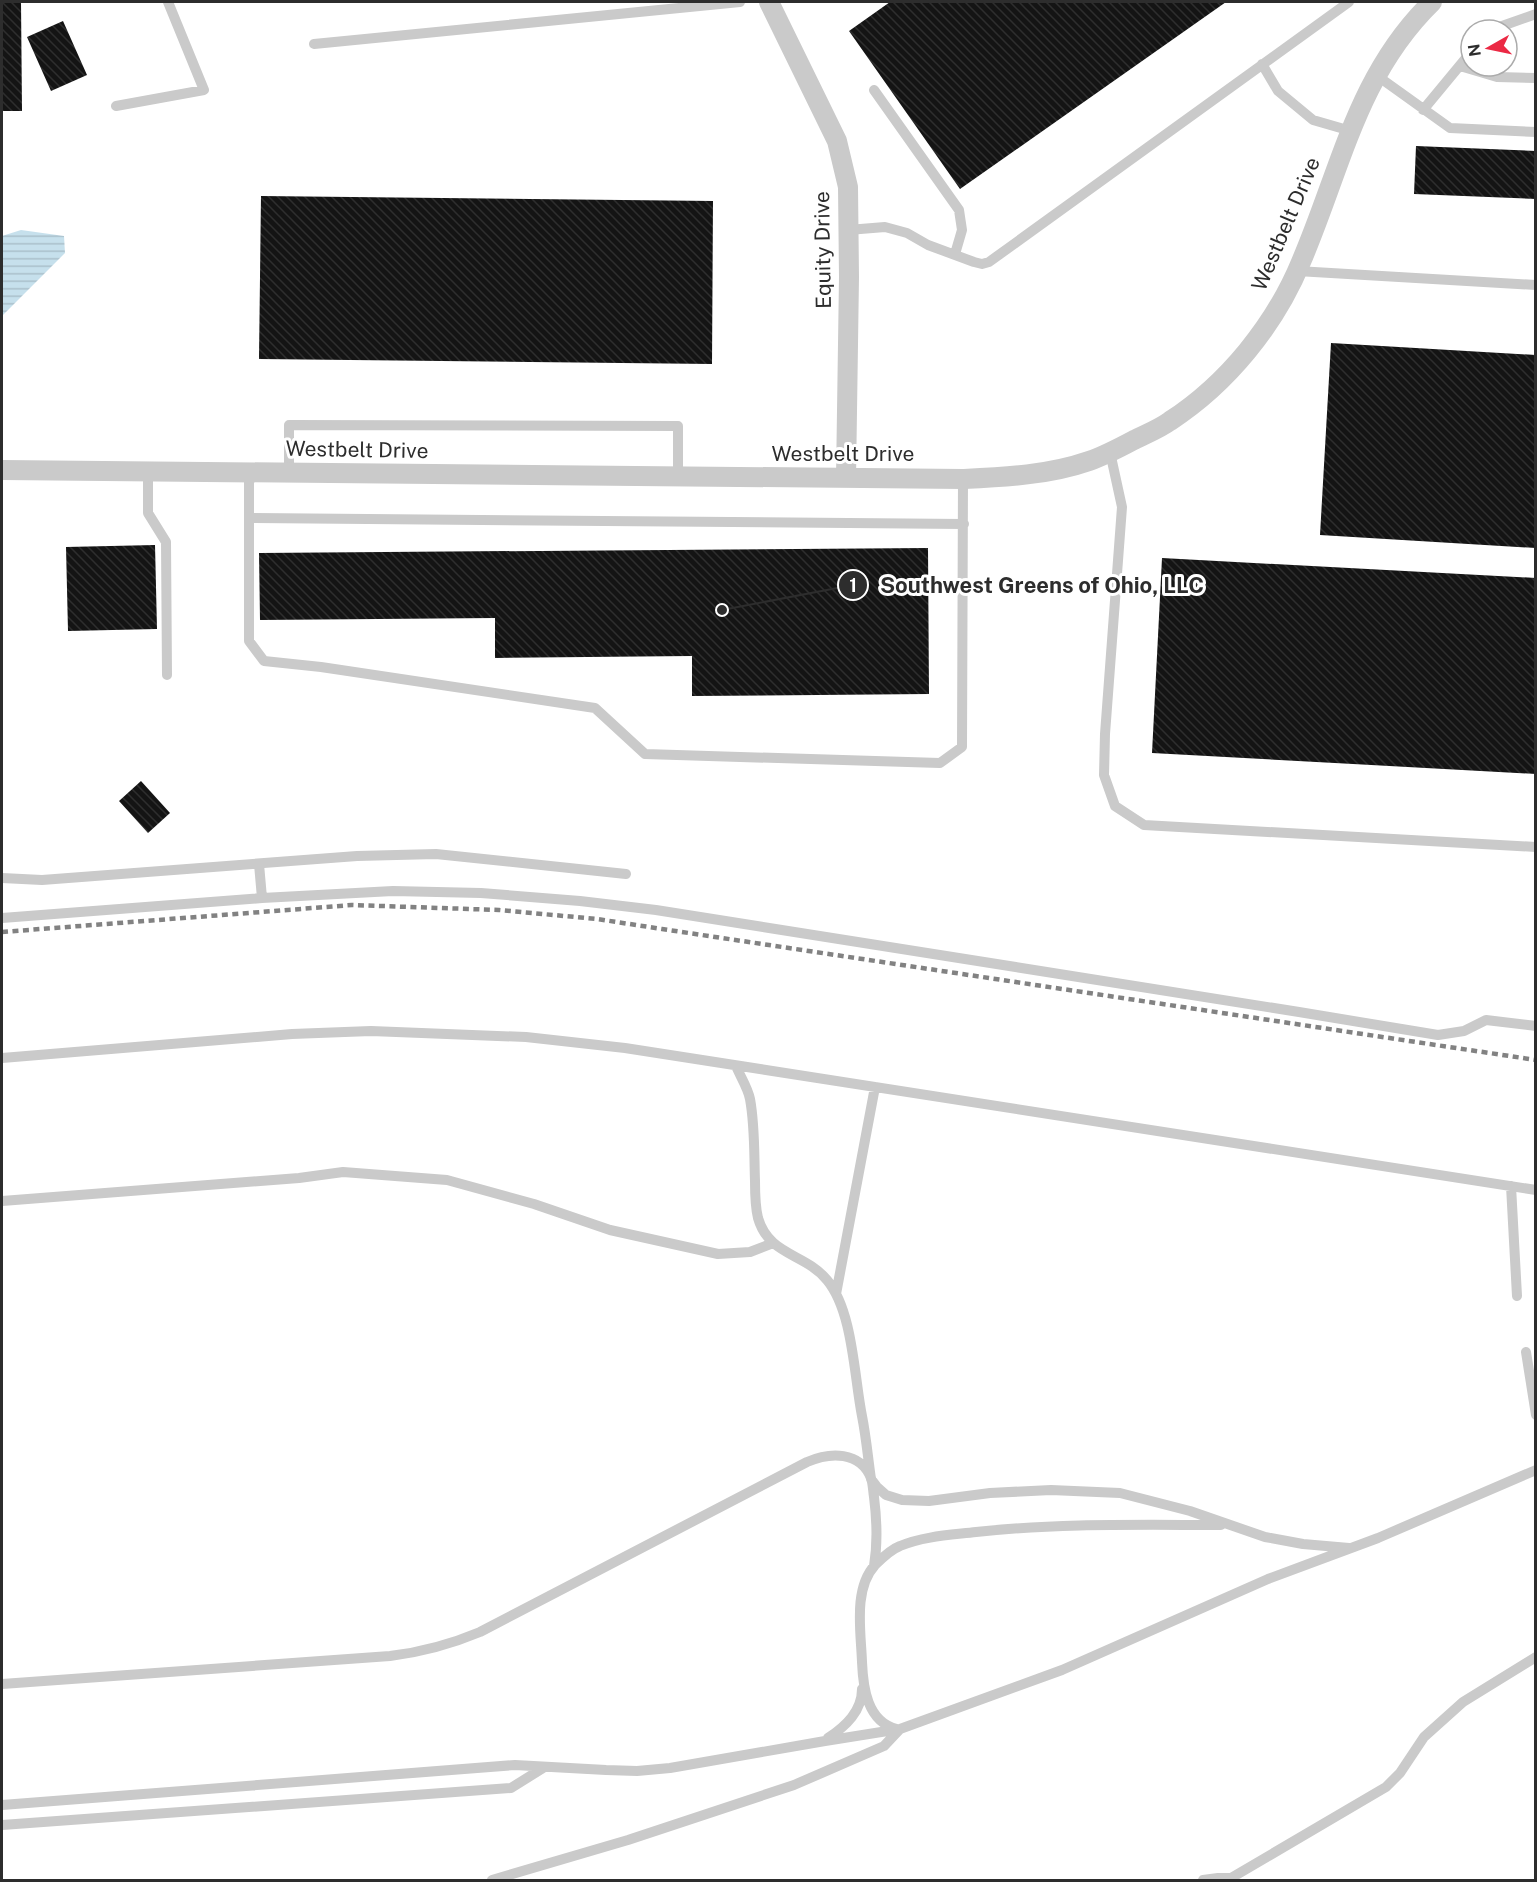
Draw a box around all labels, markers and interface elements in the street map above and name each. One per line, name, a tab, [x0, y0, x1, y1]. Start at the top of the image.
north arrow	[1459, 18, 1519, 78]
text: N	[1464, 43, 1485, 58]
street label: Westbelt Drive	[1246, 153, 1325, 294]
street label: Equity Drive	[809, 191, 836, 309]
street label: Westbelt Drive	[285, 436, 429, 463]
street label: Westbelt Drive	[772, 441, 914, 466]
callout: Southwest Greens of Ohio, LLC	[838, 565, 1216, 605]
text: Southwest Greens of Ohio, LLC	[880, 572, 1204, 598]
text: 1	[849, 575, 857, 596]

